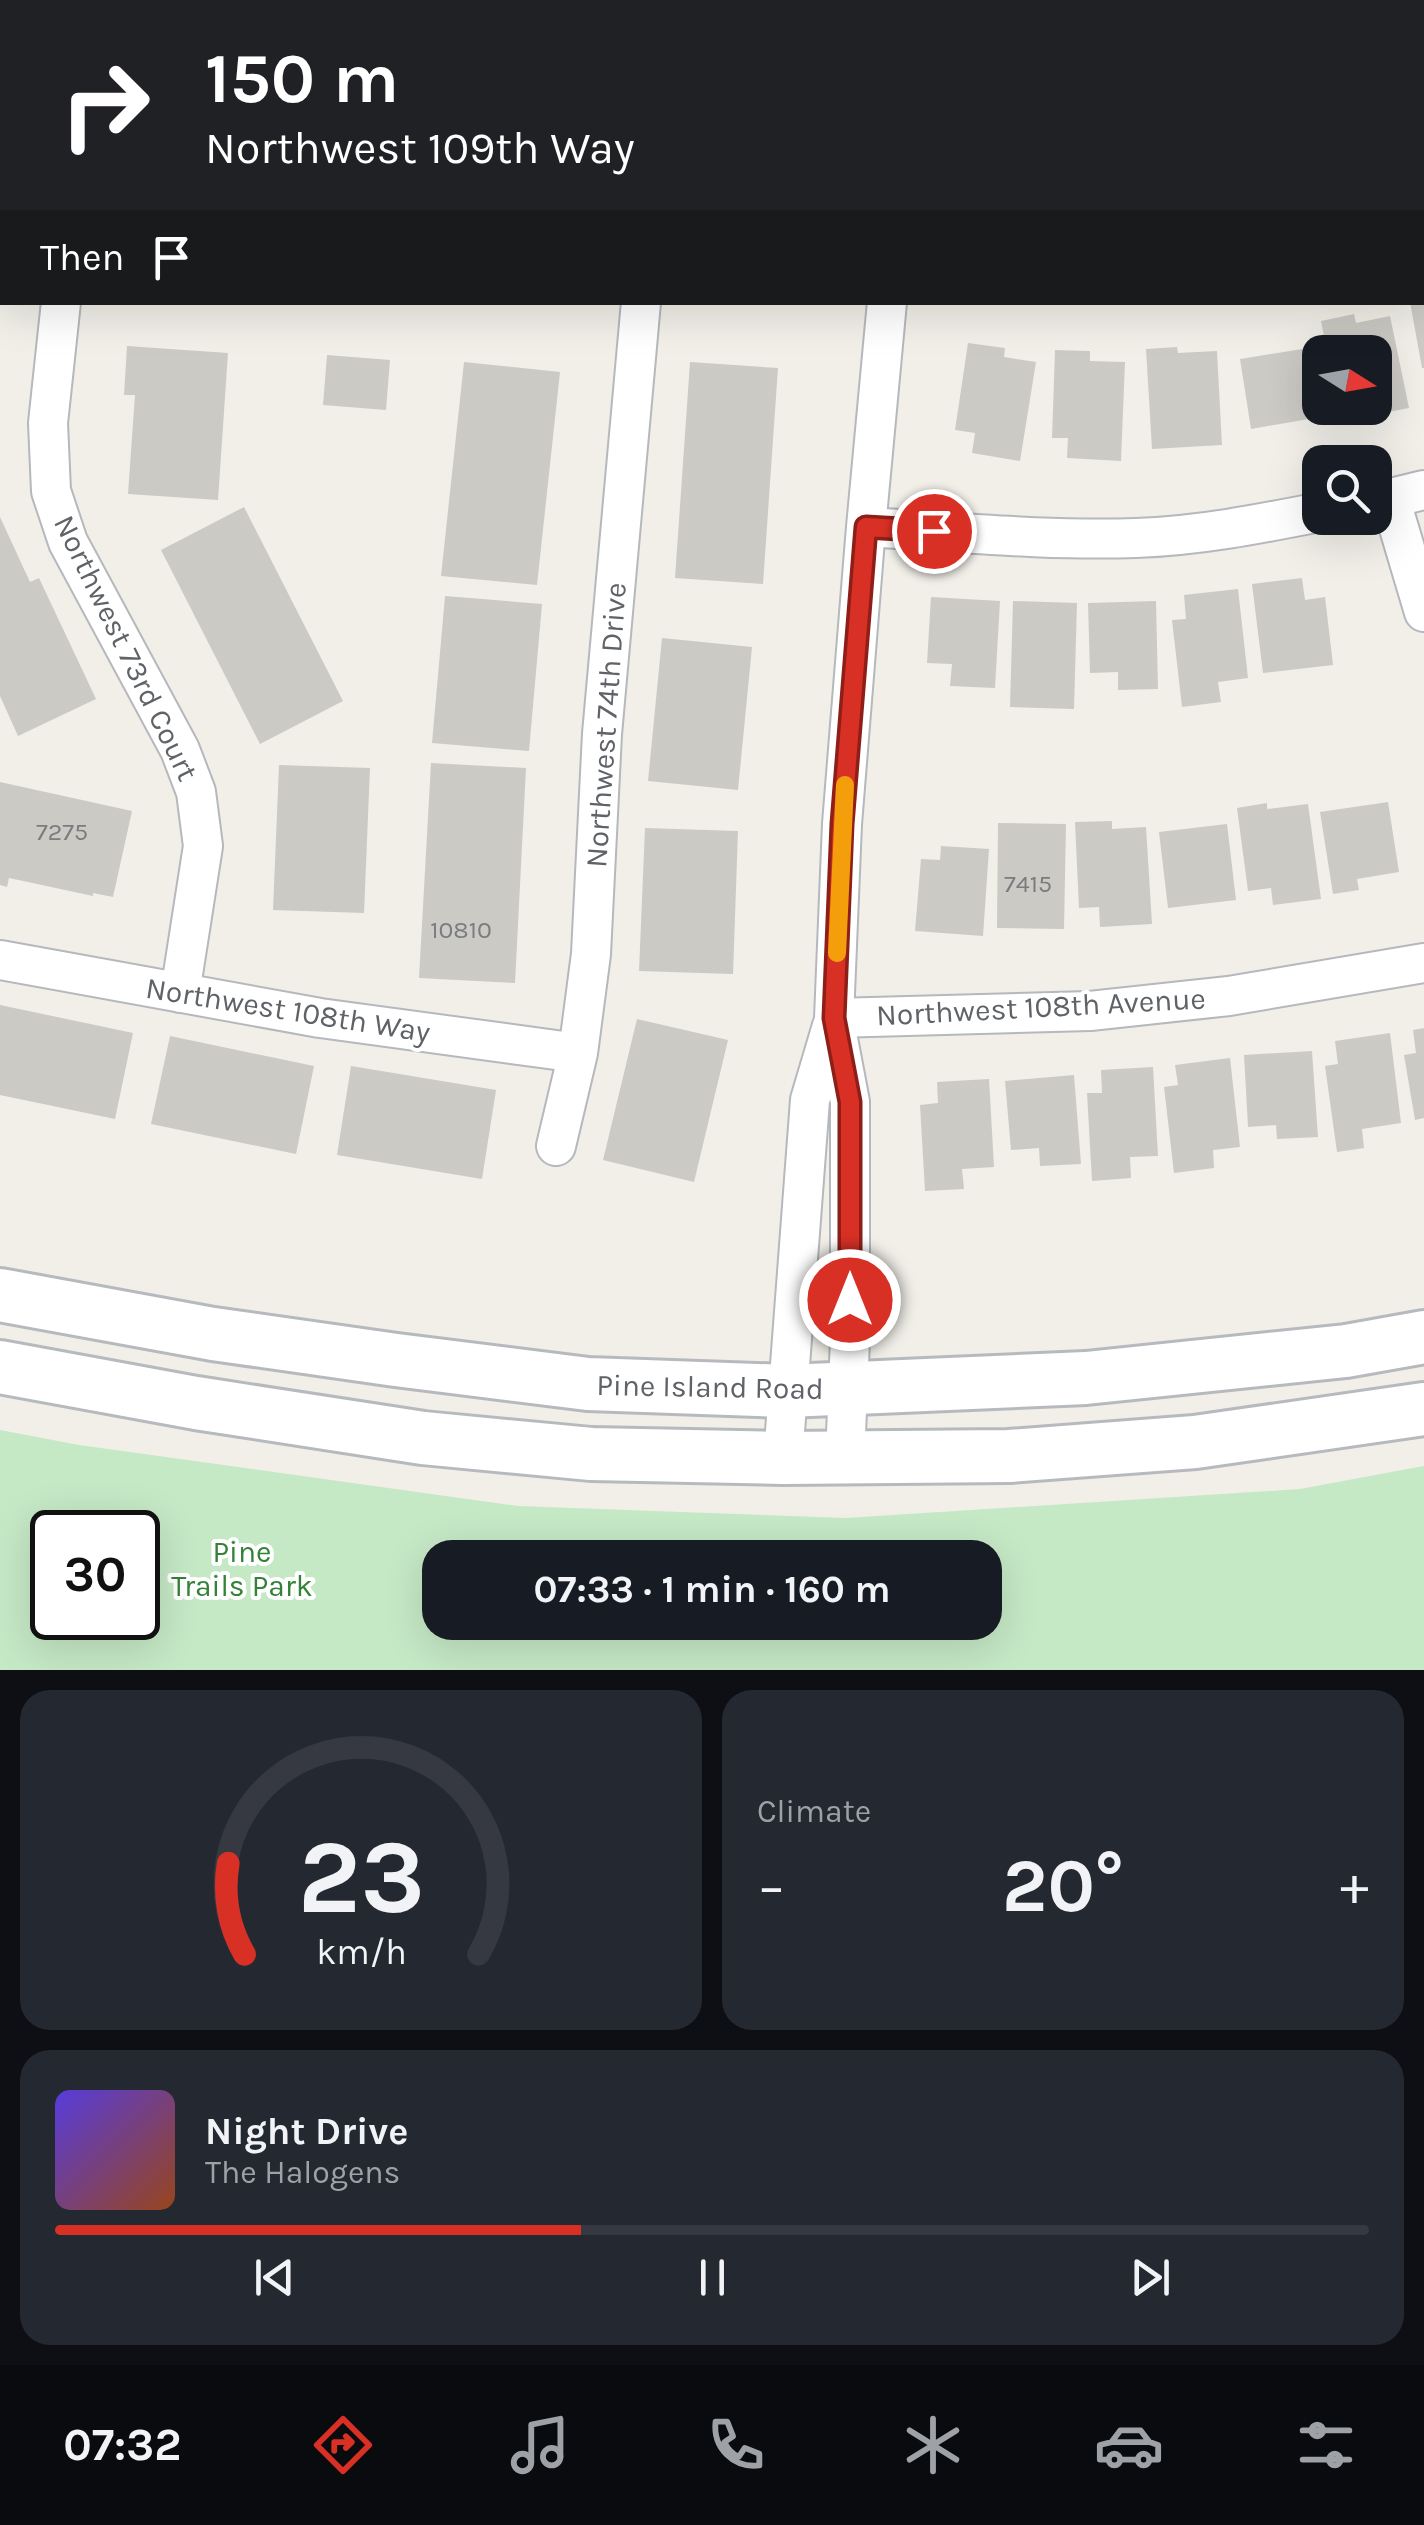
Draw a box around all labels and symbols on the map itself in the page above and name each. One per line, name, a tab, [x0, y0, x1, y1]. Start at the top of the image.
north arrow	[1302, 335, 1392, 425]
pin	[892, 489, 977, 574]
street label: Northwest 73rd Court	[46, 509, 206, 787]
street label: Northwest 74th Drive	[578, 581, 634, 869]
house number: 7275	[36, 817, 88, 846]
house number: 7415	[1004, 869, 1052, 898]
house number: 10810	[430, 915, 492, 944]
street label: Northwest 108th Way	[143, 970, 433, 1050]
street label: Northwest 108th Avenue	[875, 980, 1207, 1034]
position arrow	[798, 1248, 902, 1352]
street label: Pine Island Road	[596, 1367, 824, 1407]
speed limit sign: 30	[30, 1510, 160, 1640]
park label: Pine Trails Park	[171, 1534, 313, 1604]

